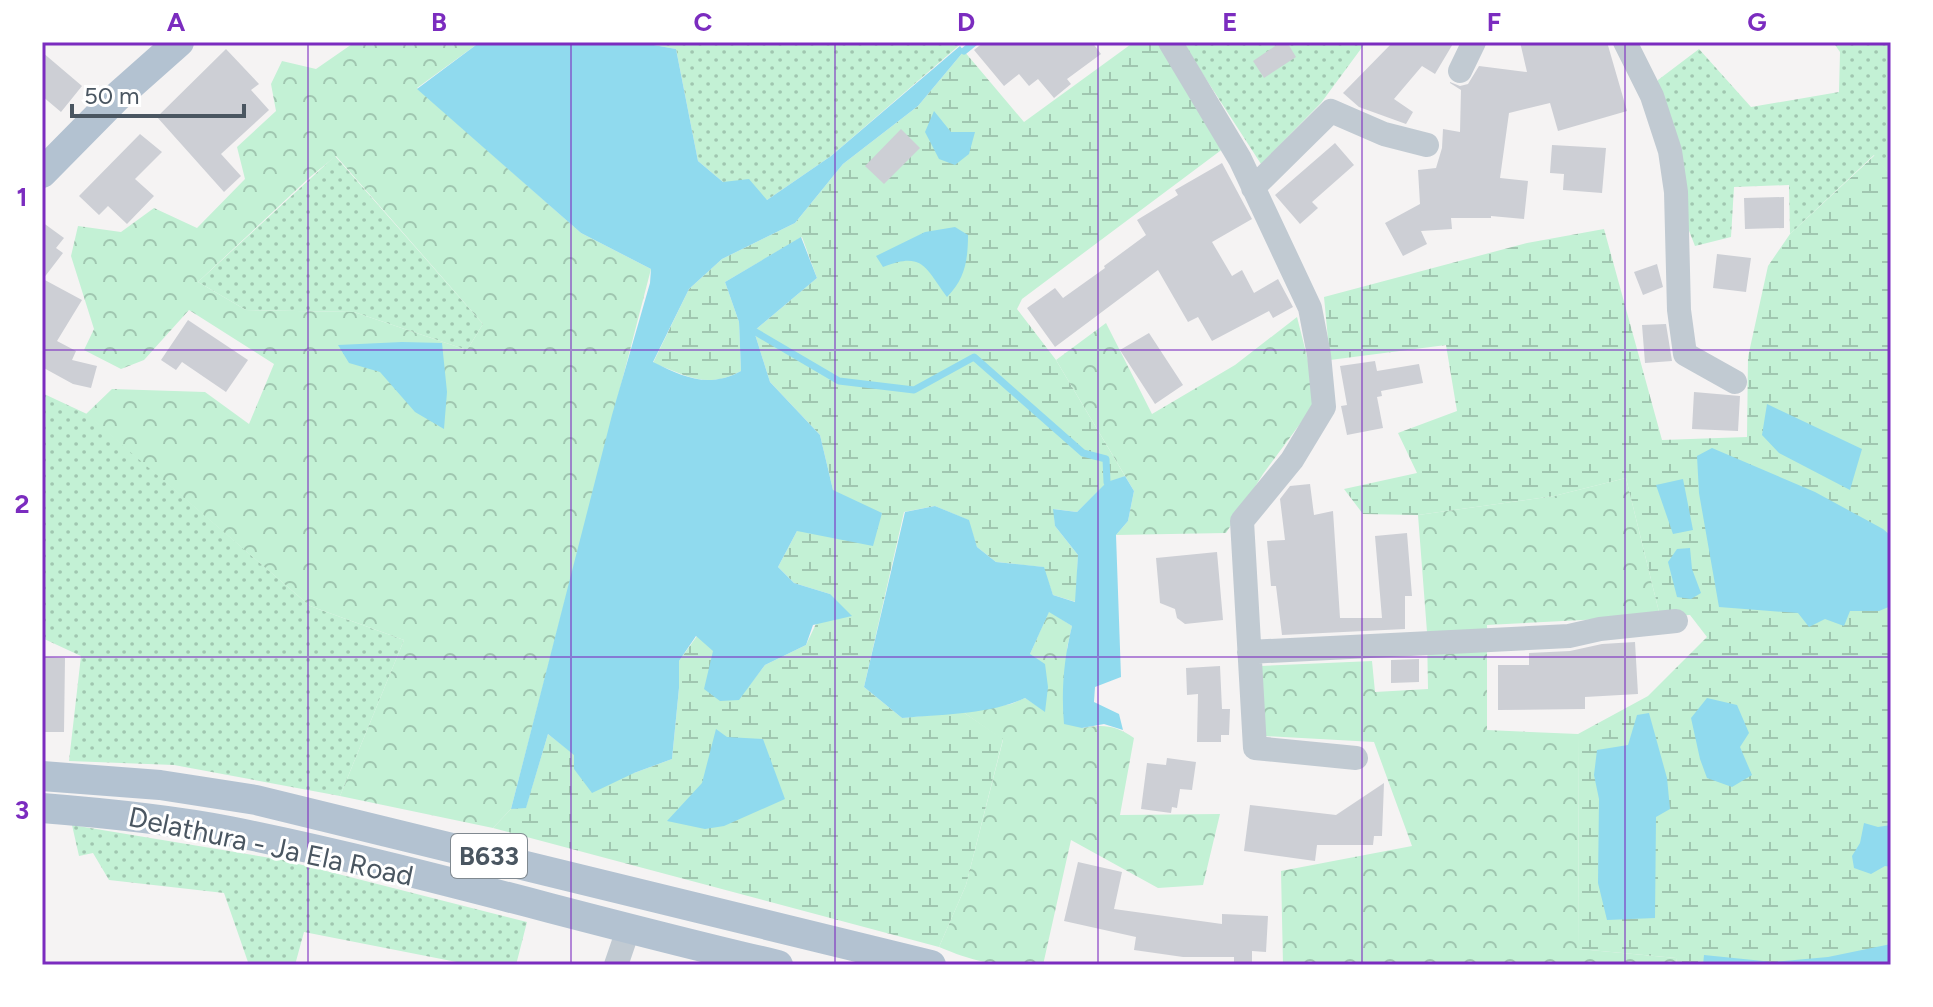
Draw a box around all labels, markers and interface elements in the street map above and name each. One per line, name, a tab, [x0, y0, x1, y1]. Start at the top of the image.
text: A	[167, 6, 186, 38]
text: B	[431, 6, 447, 38]
text: C	[694, 6, 713, 38]
text: D	[957, 6, 975, 38]
text: E	[1222, 6, 1238, 38]
text: F	[1487, 6, 1501, 38]
text: G	[1747, 6, 1767, 38]
scale bar	[72, 68, 244, 118]
text: 50 m	[84, 81, 140, 110]
text: 1	[17, 181, 27, 213]
text: 2	[14, 488, 30, 520]
text: 3	[15, 794, 29, 826]
street label: Delathura - Ja Ela Road	[126, 799, 416, 893]
road number: B633	[451, 834, 527, 878]

